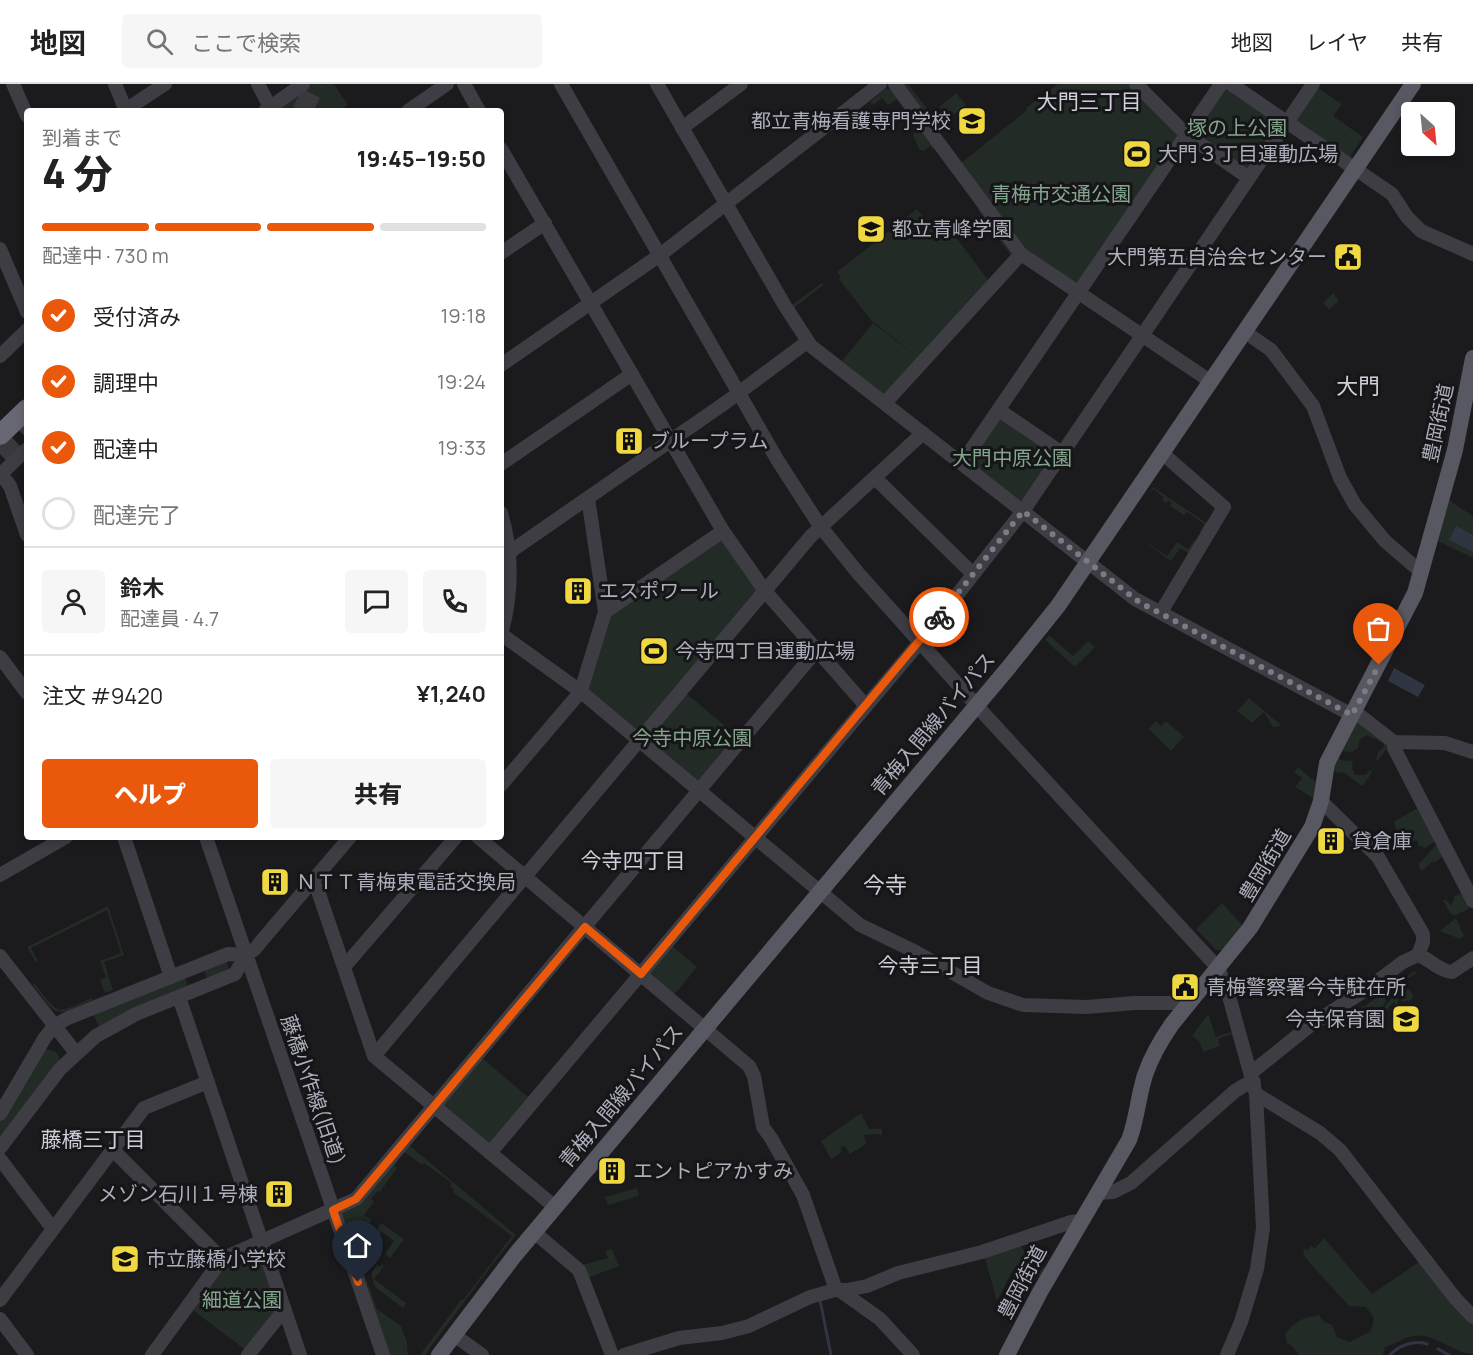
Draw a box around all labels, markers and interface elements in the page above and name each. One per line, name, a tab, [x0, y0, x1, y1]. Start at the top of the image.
search box	[122, 14, 542, 68]
text: 地図	[30, 23, 86, 61]
icon: search	[143, 25, 176, 58]
text: ここで検索	[191, 28, 301, 58]
text: 地図	[1231, 28, 1273, 56]
text: レイヤ	[1306, 28, 1368, 56]
text: 共有	[1401, 28, 1443, 56]
district label: 大門三丁目	[1037, 87, 1142, 115]
north arrow	[1401, 102, 1455, 156]
map controls	[1401, 102, 1455, 156]
school or university icon: 都立青梅看護専門学校	[956, 105, 988, 137]
place label: 都立青梅看護専門学校	[751, 107, 951, 134]
park label: 塚の上公園	[1187, 114, 1287, 141]
text: 到着まで	[42, 124, 122, 151]
sports icon: 大門３丁目運動広場	[1121, 138, 1153, 170]
place label: 大門３丁目運動広場	[1158, 140, 1338, 167]
text: 19:45–19:50	[357, 144, 486, 174]
text: 4 分	[42, 146, 113, 200]
park label: 青梅市交通公園	[991, 180, 1131, 207]
school or university icon: 都立青峰学園	[855, 213, 887, 245]
place label: 都立青峰学園	[892, 215, 1012, 242]
public building icon: 大門第五自治会センター	[1332, 241, 1364, 273]
text: 配達中 · 730 m	[42, 242, 169, 269]
place label: 大門第五自治会センター	[1107, 243, 1327, 270]
icon: check	[42, 299, 75, 332]
text: 受付済み	[93, 302, 181, 332]
text: 19:18	[440, 302, 486, 329]
icon: check	[42, 365, 75, 398]
text: 調理中	[93, 368, 159, 398]
text: 19:24	[437, 368, 486, 395]
district label: 大門	[1336, 371, 1380, 401]
street label: 豊岡街道	[1416, 381, 1459, 465]
building icon: ブループラム	[613, 425, 645, 457]
place label: ブループラム	[650, 427, 768, 454]
icon: check	[42, 431, 75, 464]
text: 配達中	[93, 434, 159, 464]
text: 19:33	[438, 434, 486, 461]
park label: 大門中原公園	[952, 444, 1072, 471]
text: 配達完了	[93, 500, 181, 530]
button: person	[42, 570, 105, 633]
button: chat	[345, 570, 408, 633]
button: phone	[423, 570, 486, 633]
text: 鈴木	[120, 573, 164, 603]
building icon: エスポワール	[562, 575, 594, 607]
place label: エスポワール	[599, 577, 719, 604]
courier	[909, 587, 969, 647]
icon: bike	[923, 601, 956, 634]
pin	[1353, 603, 1404, 665]
text: 配達員 · 4.7	[120, 605, 219, 632]
icon: bag	[1362, 612, 1395, 645]
sports icon: 今寺四丁目運動広場	[638, 635, 670, 667]
place label: 今寺四丁目運動広場	[675, 637, 855, 664]
street label: 青梅入間線バイパス	[865, 646, 1001, 801]
text: ¥1,240	[417, 679, 486, 709]
text: 注文 #9420	[42, 681, 163, 711]
park label: 今寺中原公園	[632, 724, 752, 751]
button: ヘルプ	[42, 759, 258, 828]
button: 共有	[270, 759, 486, 828]
street label: 豊岡街道	[1232, 824, 1297, 906]
building icon: 貸倉庫	[1315, 825, 1347, 857]
place label: 貸倉庫	[1352, 827, 1412, 854]
district label: 今寺四丁目	[581, 846, 686, 874]
building icon: ＮＴＴ青梅東電話交換局	[259, 866, 291, 898]
place label: ＮＴＴ青梅東電話交換局	[296, 868, 516, 895]
district label: 今寺	[863, 870, 907, 900]
district label: 今寺三丁目	[878, 951, 983, 979]
public building icon: 青梅警察署今寺駐在所	[1169, 971, 1201, 1003]
place label: 青梅警察署今寺駐在所	[1206, 973, 1406, 1000]
school or university icon: 今寺保育園	[1390, 1003, 1422, 1035]
place label: 今寺保育園	[1285, 1005, 1385, 1032]
street label: 藤橋小作線(旧道)	[275, 1011, 352, 1168]
street label: 青梅入間線バイパス	[553, 1018, 689, 1173]
district label: 藤橋三丁目	[41, 1125, 146, 1153]
building icon: エントピアかすみ	[596, 1155, 628, 1187]
place label: エントピアかすみ	[633, 1157, 793, 1184]
building icon: メゾン石川１号棟	[263, 1178, 295, 1210]
place label: メゾン石川１号棟	[98, 1180, 258, 1207]
pin	[332, 1220, 383, 1282]
icon: home	[341, 1229, 374, 1262]
street label: 豊岡街道	[991, 1240, 1052, 1323]
school or university icon: 市立藤橋小学校	[109, 1243, 141, 1275]
place label: 市立藤橋小学校	[146, 1245, 286, 1272]
park label: 細道公園	[202, 1286, 282, 1313]

